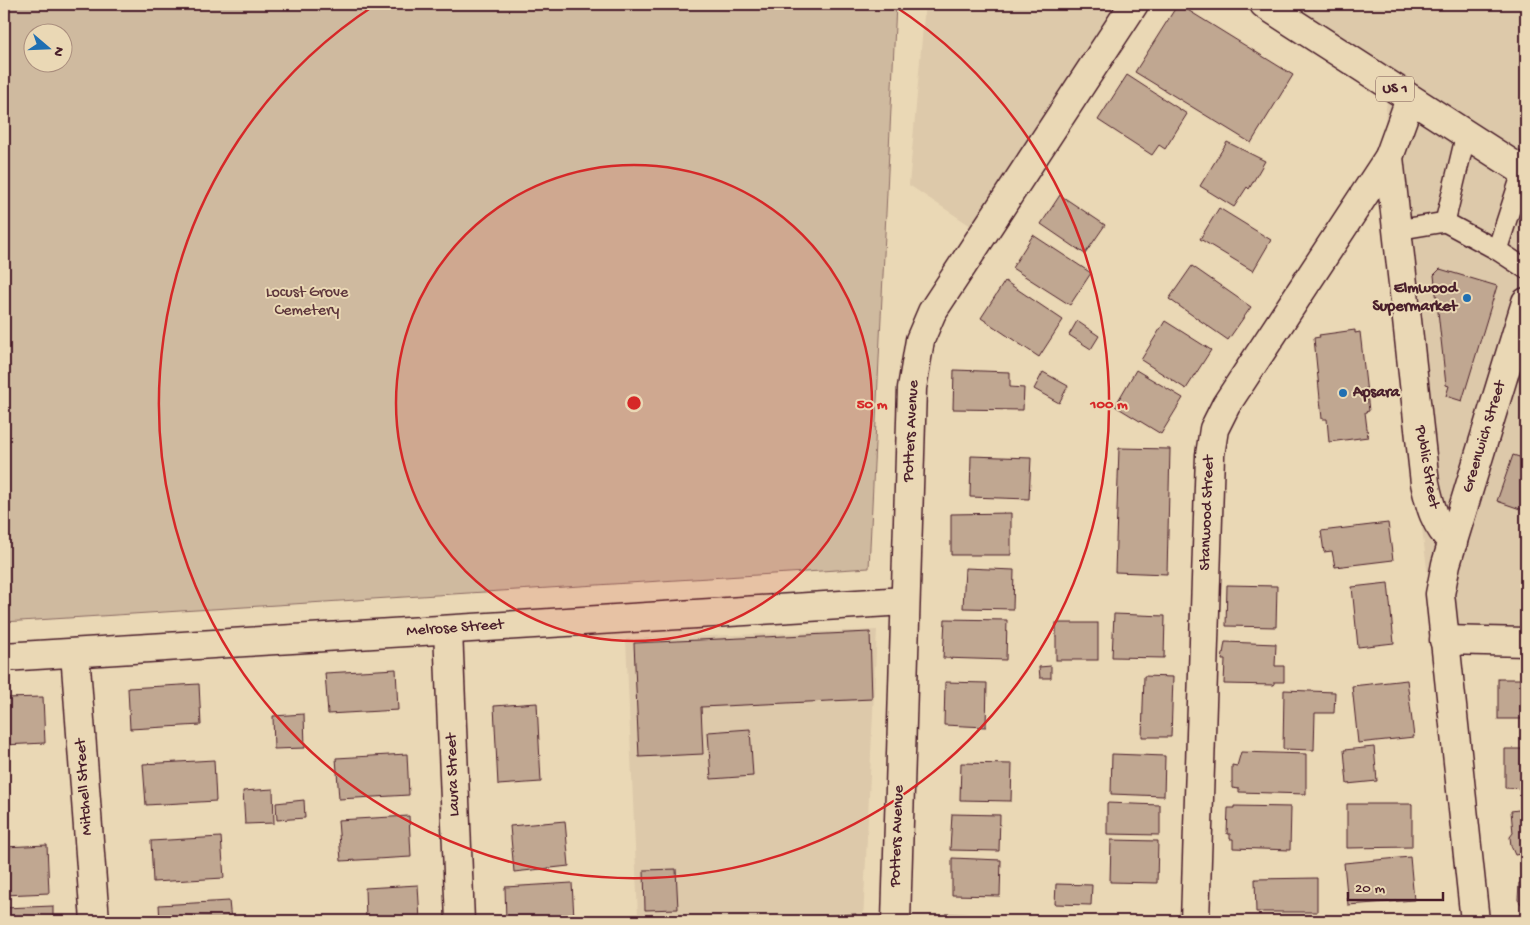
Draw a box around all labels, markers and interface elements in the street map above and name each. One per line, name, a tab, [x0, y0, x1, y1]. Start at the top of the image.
north arrow	[22, 22, 72, 72]
text: N	[48, 44, 67, 59]
road number: US 1	[1376, 76, 1414, 102]
place label: Elmwood Supermarket	[1372, 280, 1459, 317]
park label: Locust Grove Cemetery	[266, 284, 349, 321]
marker: Elmwood Supermarket	[1461, 292, 1473, 304]
street label: Greenwich Street	[1459, 377, 1512, 495]
street label: Potters Avenue	[900, 379, 924, 483]
place label: Apsara	[1352, 384, 1401, 403]
marker: Apsara	[1337, 387, 1349, 399]
centre of rings	[625, 394, 643, 412]
text: 50 m	[857, 396, 888, 414]
text: 100 m	[1089, 396, 1128, 414]
street label: Public Street	[1409, 423, 1443, 511]
street label: Stanwood Street	[1196, 454, 1220, 571]
street label: Melrose Street	[406, 616, 506, 642]
street label: Laura Street	[443, 732, 465, 817]
street label: Mitchell Street	[72, 737, 98, 836]
street label: Potters Avenue	[887, 784, 909, 888]
scale bar	[1348, 870, 1442, 902]
text: 20 m	[1355, 880, 1385, 898]

